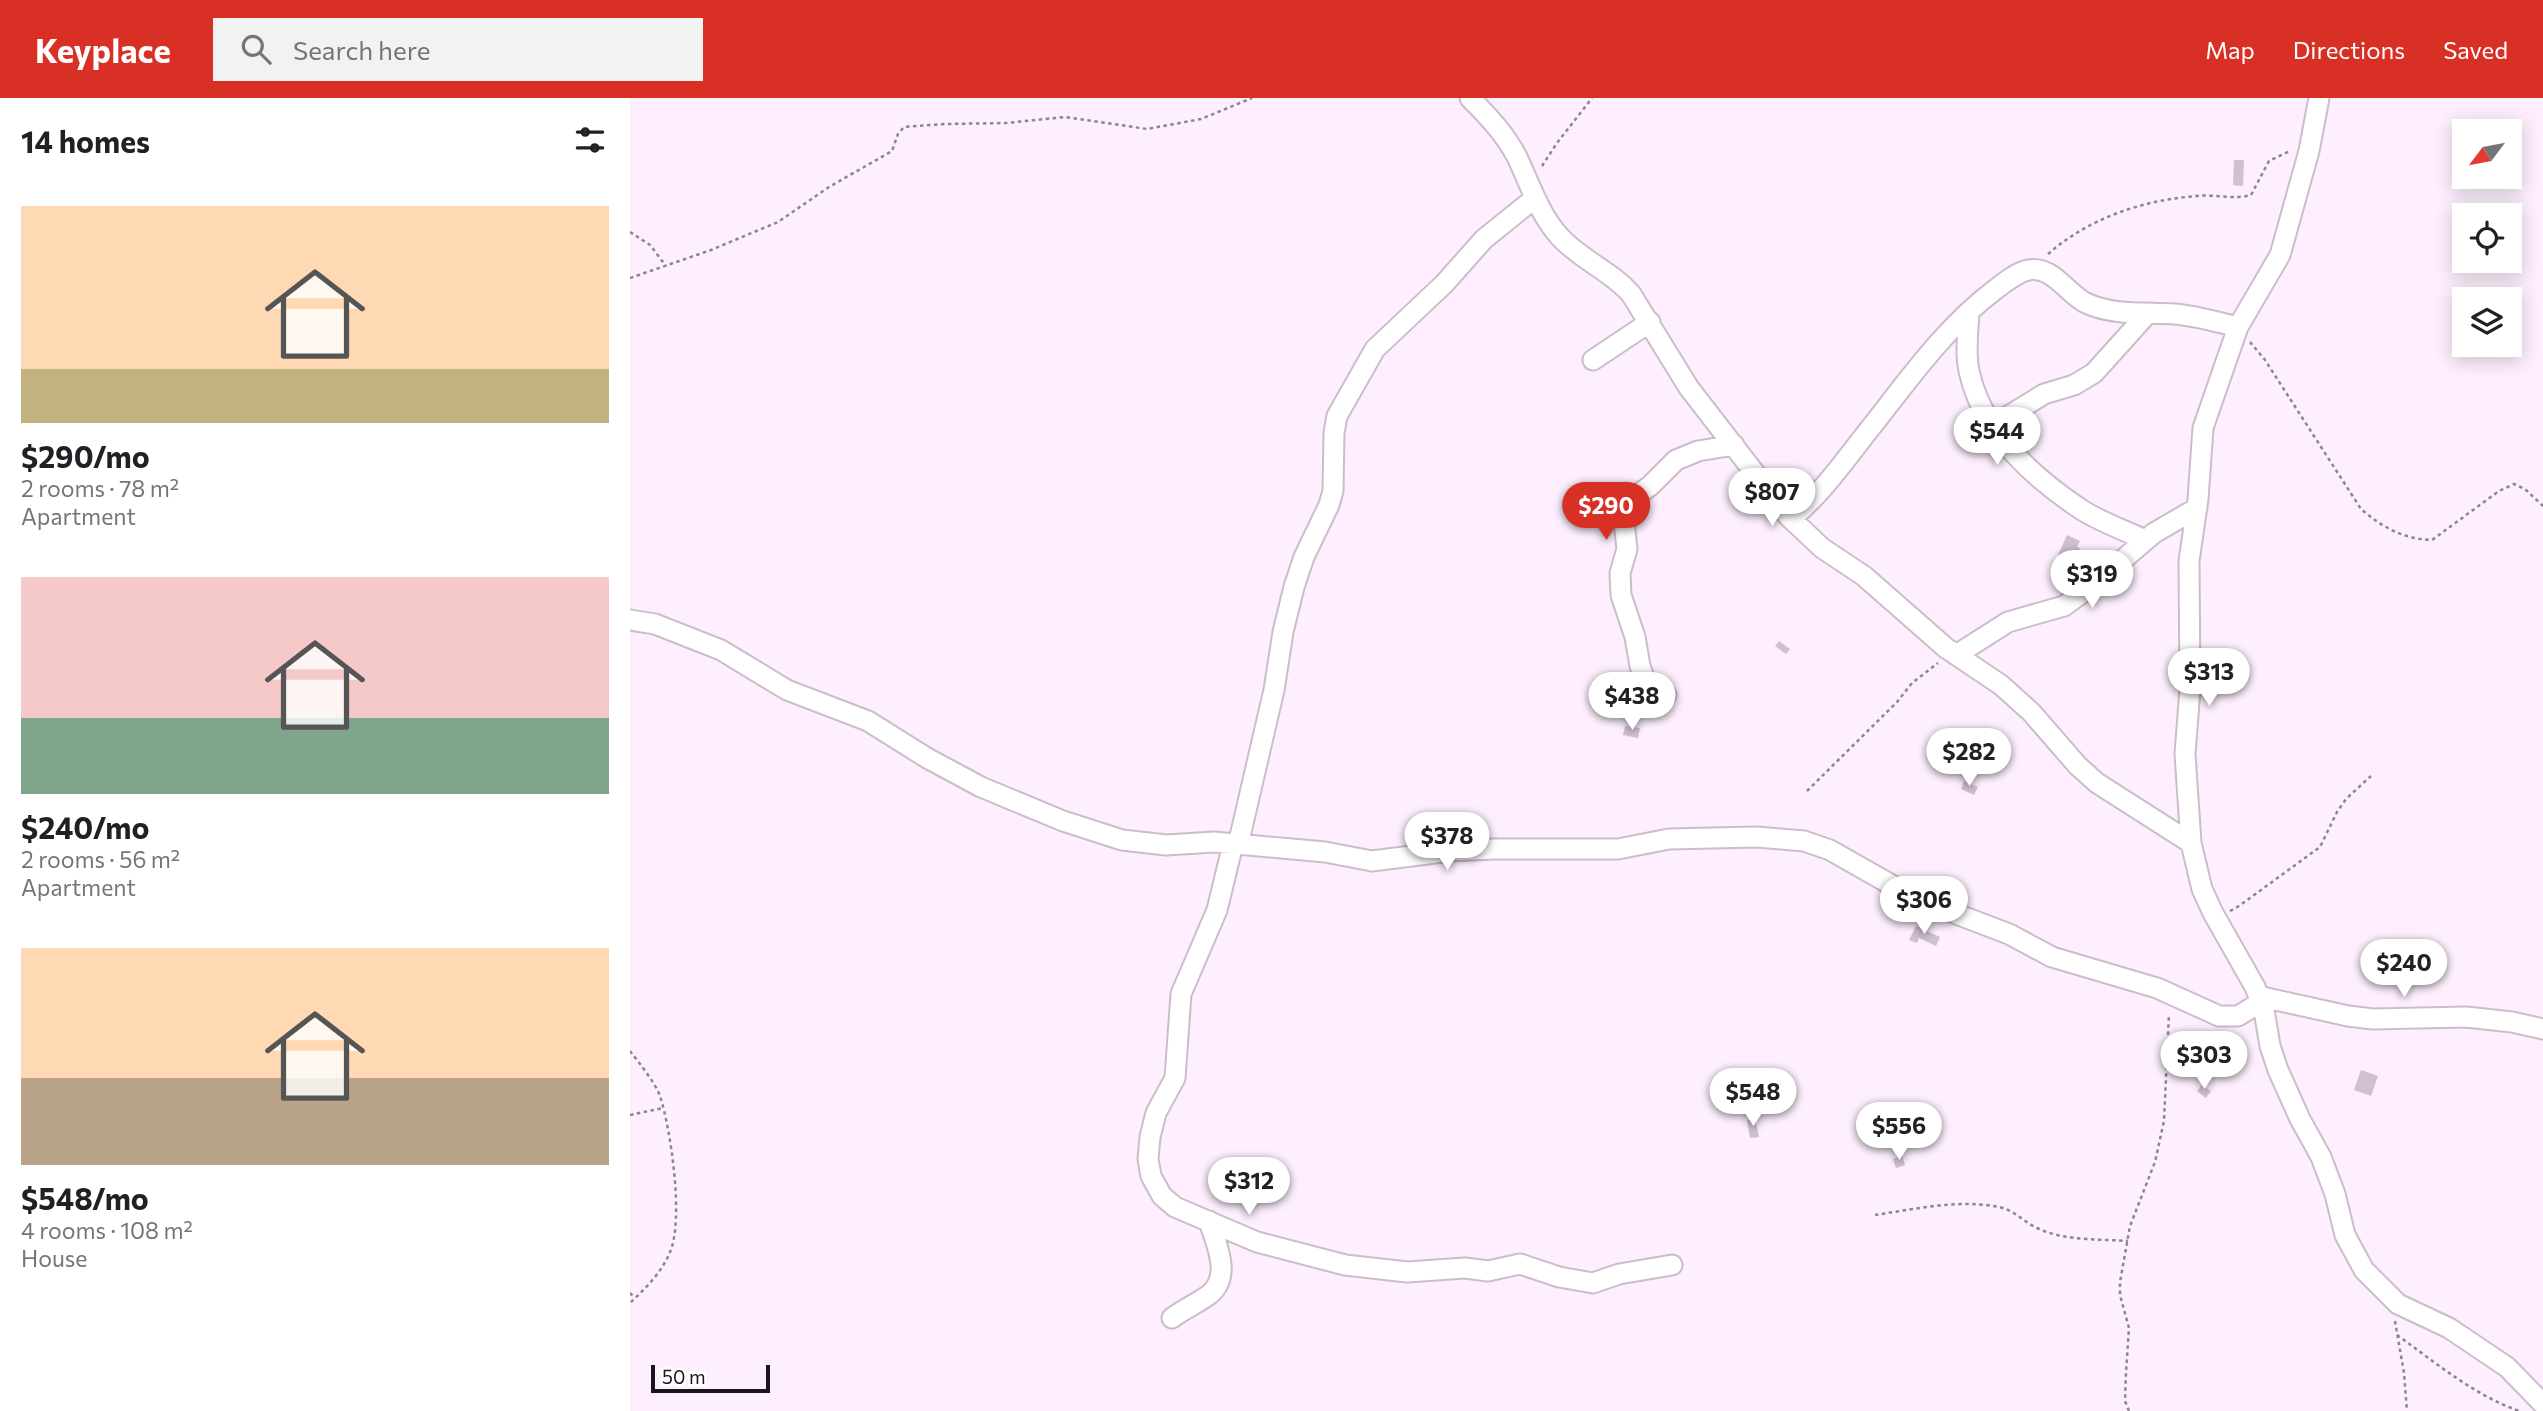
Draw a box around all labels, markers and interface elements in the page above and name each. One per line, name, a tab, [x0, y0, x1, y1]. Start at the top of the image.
search box	[213, 18, 703, 81]
text: Keyplace	[35, 29, 171, 70]
icon: search	[237, 30, 275, 68]
text: Search here	[293, 34, 430, 65]
text: Map	[2205, 35, 2255, 64]
text: Directions	[2293, 35, 2405, 64]
text: Saved	[2443, 35, 2508, 64]
north arrow	[2452, 119, 2522, 189]
map controls	[2452, 119, 2522, 357]
icon: filters	[571, 121, 609, 159]
text: 14 homes	[21, 122, 150, 159]
button: locate	[2452, 203, 2522, 273]
icon: home	[252, 251, 378, 377]
button: layers	[2452, 287, 2522, 357]
pin: $544	[1956, 408, 2038, 467]
text: $544	[1970, 416, 2024, 444]
text: $290/mo	[21, 437, 150, 474]
pin: $807	[1731, 468, 1813, 528]
text: 2 rooms · 78 m²	[21, 474, 179, 502]
text: $807	[1744, 477, 1800, 505]
pin: $290	[1565, 482, 1647, 542]
text: $290	[1578, 491, 1634, 519]
text: Apartment	[21, 502, 136, 530]
pin: $319	[2051, 550, 2133, 610]
text: $319	[2066, 559, 2118, 587]
icon: home	[252, 622, 378, 748]
pin: $313	[2168, 648, 2250, 708]
text: $313	[2184, 657, 2234, 685]
pin: $438	[1591, 672, 1673, 732]
text: $438	[1605, 681, 1659, 709]
pin: $282	[1928, 728, 2010, 788]
text: $282	[1942, 737, 1996, 765]
text: $240/mo	[21, 808, 149, 845]
pin: $378	[1406, 812, 1488, 872]
text: $378	[1420, 821, 1474, 849]
text: 2 rooms · 56 m²	[21, 845, 180, 873]
text: Apartment	[21, 873, 136, 901]
pin: $306	[1883, 876, 1965, 936]
text: $306	[1896, 885, 1952, 913]
pin: $240	[2363, 940, 2445, 999]
text: $240	[2376, 948, 2432, 976]
icon: home	[252, 993, 378, 1119]
pin: $303	[2163, 1032, 2245, 1091]
text: $303	[2176, 1040, 2232, 1068]
pin: $548	[1712, 1068, 1794, 1128]
text: $548	[1726, 1077, 1780, 1105]
pin: $556	[1858, 1102, 1940, 1162]
text: $556	[1872, 1111, 1926, 1139]
pin: $312	[1208, 1158, 1290, 1217]
text: $312	[1224, 1166, 1274, 1194]
text: $548/mo	[21, 1179, 149, 1216]
text: 4 rooms · 108 m²	[21, 1216, 193, 1244]
text: House	[21, 1244, 87, 1272]
scale bar	[651, 1362, 770, 1394]
text: 50 m	[662, 1365, 706, 1388]

